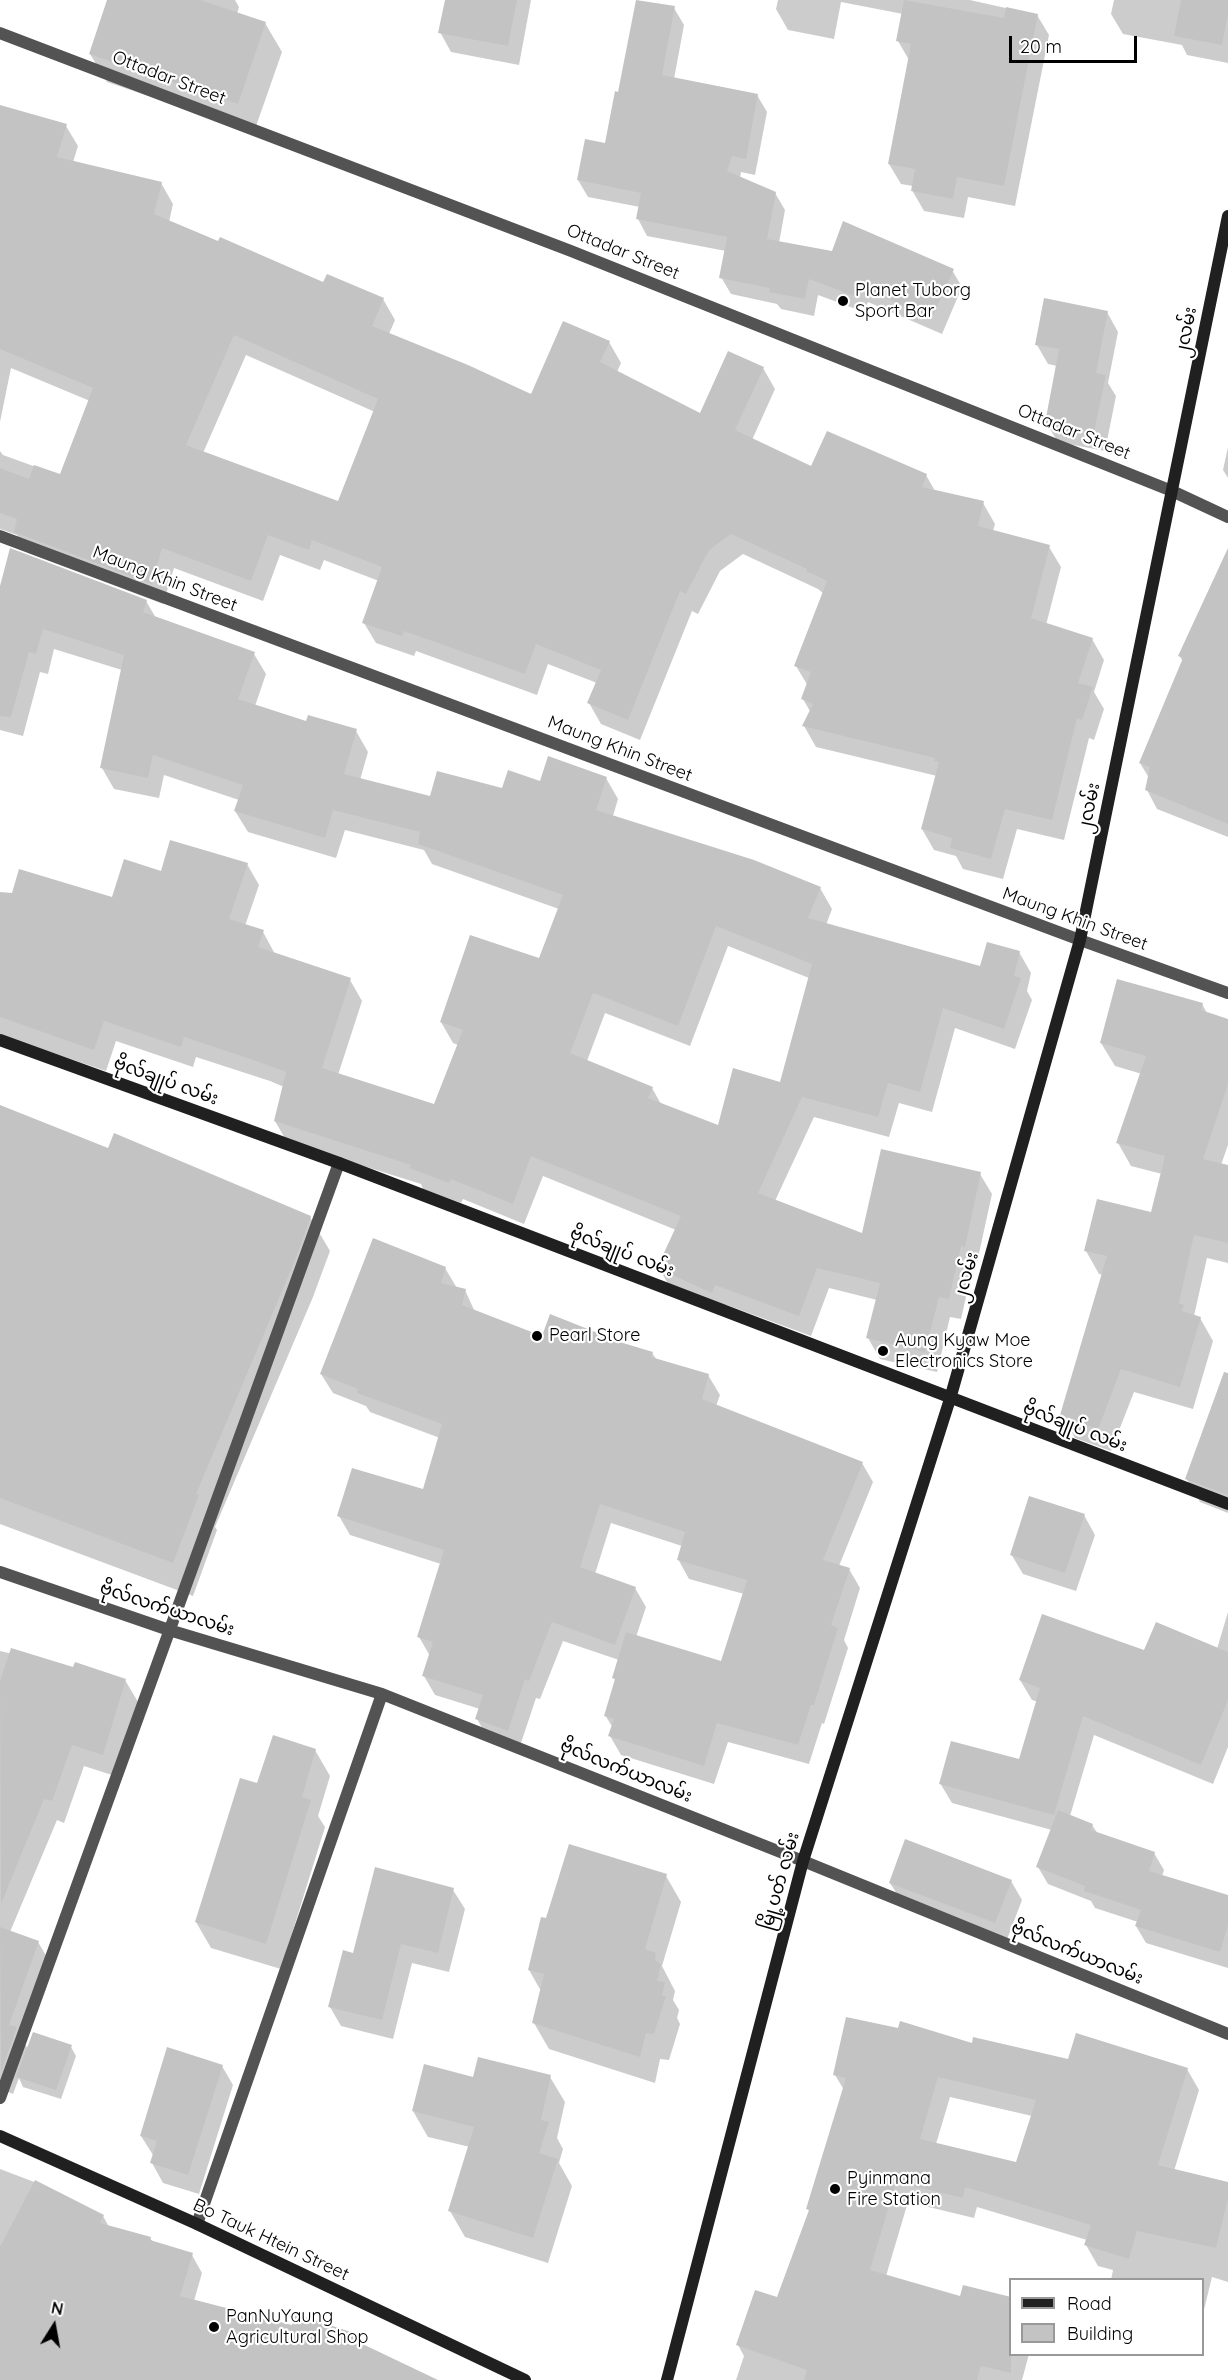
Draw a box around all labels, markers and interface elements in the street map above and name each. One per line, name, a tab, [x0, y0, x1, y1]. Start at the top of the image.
scale bar	[1012, 24, 1140, 62]
text: 20 m	[1020, 35, 1062, 58]
street label: Ottadar Street	[109, 46, 229, 110]
street label: Ottadar Street	[563, 220, 683, 284]
place label: Planet Tuborg Sport Bar	[855, 280, 971, 322]
marker: Planet Tuborg Sport Bar	[836, 294, 850, 308]
street label: ၂လမ်း	[1171, 305, 1201, 359]
street label: Ottadar Street	[1014, 400, 1134, 464]
street label: Maung Khin Street	[90, 541, 240, 617]
street label: Maung Khin Street	[545, 711, 695, 787]
street label: ၂လမ်း	[1073, 781, 1105, 835]
street label: Maung Khin Street	[999, 883, 1151, 955]
street label: ဗိုလ်ချုပ် လမ်း	[111, 1052, 221, 1110]
street label: ဗိုလ်ချုပ် လမ်း	[567, 1222, 677, 1282]
street label: ၂လမ်း	[949, 1250, 983, 1304]
place label: Pearl Store	[549, 1325, 640, 1347]
marker: Pearl Store	[530, 1329, 544, 1343]
place label: Aung Kyaw Moe Electronics Store	[895, 1330, 1033, 1372]
marker: Aung Kyaw Moe Electronics Store	[876, 1344, 890, 1358]
street label: ဗိုလ်ချုပ် လမ်း	[1020, 1397, 1130, 1457]
street label: ဗိုလ်လက်ယာလမ်း	[97, 1577, 237, 1641]
street label: ဗိုလ်လက်ယာလမ်း	[557, 1735, 695, 1807]
street label: မြို့ပတ် လမ်း	[756, 1830, 804, 1932]
street label: ဗိုလ်လက်ယာလမ်း	[1008, 1917, 1146, 1989]
place label: Pyinmana Fire Station	[847, 2168, 941, 2210]
marker: Pyinmana Fire Station	[828, 2182, 842, 2196]
street label: Bo Tauk Htein Street	[190, 2194, 352, 2286]
legend	[1009, 2278, 1204, 2356]
text: Road	[1067, 2292, 1112, 2315]
north arrow	[24, 2296, 84, 2356]
text: N	[50, 2297, 65, 2319]
place label: PanNuYaung Agricultural Shop	[226, 2306, 368, 2348]
marker: PanNuYaung Agricultural Shop	[207, 2320, 221, 2334]
text: Building	[1067, 2322, 1133, 2345]

